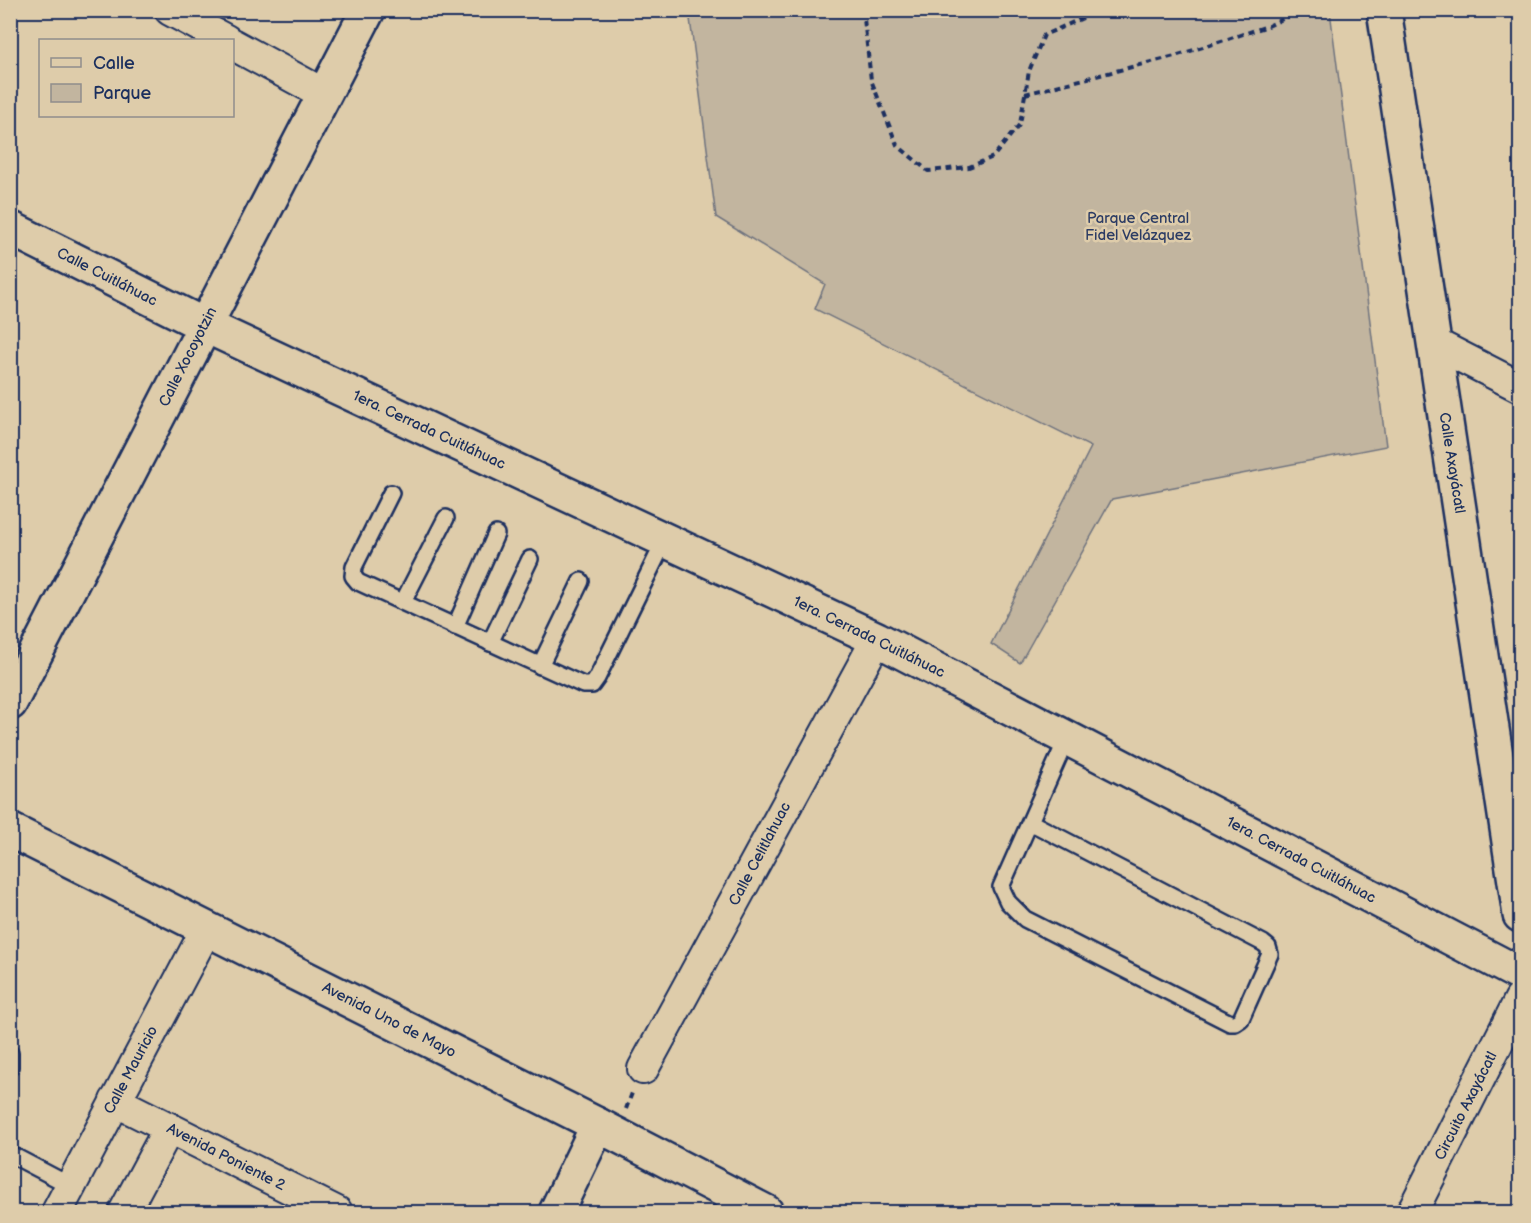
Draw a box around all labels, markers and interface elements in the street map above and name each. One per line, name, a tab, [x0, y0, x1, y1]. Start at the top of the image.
legend	[39, 39, 234, 117]
text: Calle	[93, 53, 135, 74]
text: Parque	[93, 83, 151, 104]
park label: Parque Central Fidel Velázquez	[1085, 209, 1192, 245]
street label: Calle Cuitláhuac	[53, 243, 161, 311]
street label: Calle Xocoyotzin	[155, 304, 221, 410]
street label: 1era. Cerrada Cuitláhuac	[349, 386, 509, 474]
street label: Calle Axayácatl	[1435, 411, 1469, 515]
street label: 1era. Cerrada Cuitláhuac	[790, 592, 948, 682]
street label: Calle Celitlahuac	[725, 799, 795, 909]
street label: 1era. Cerrada Cuitláhuac	[1223, 812, 1379, 908]
street label: Avenida Uno de Mayo	[319, 978, 459, 1062]
street label: Calle Mauricio	[100, 1023, 162, 1117]
street label: Circuito Axayácatl	[1430, 1049, 1502, 1163]
street label: Avenida Poniente 2	[164, 1119, 289, 1195]

